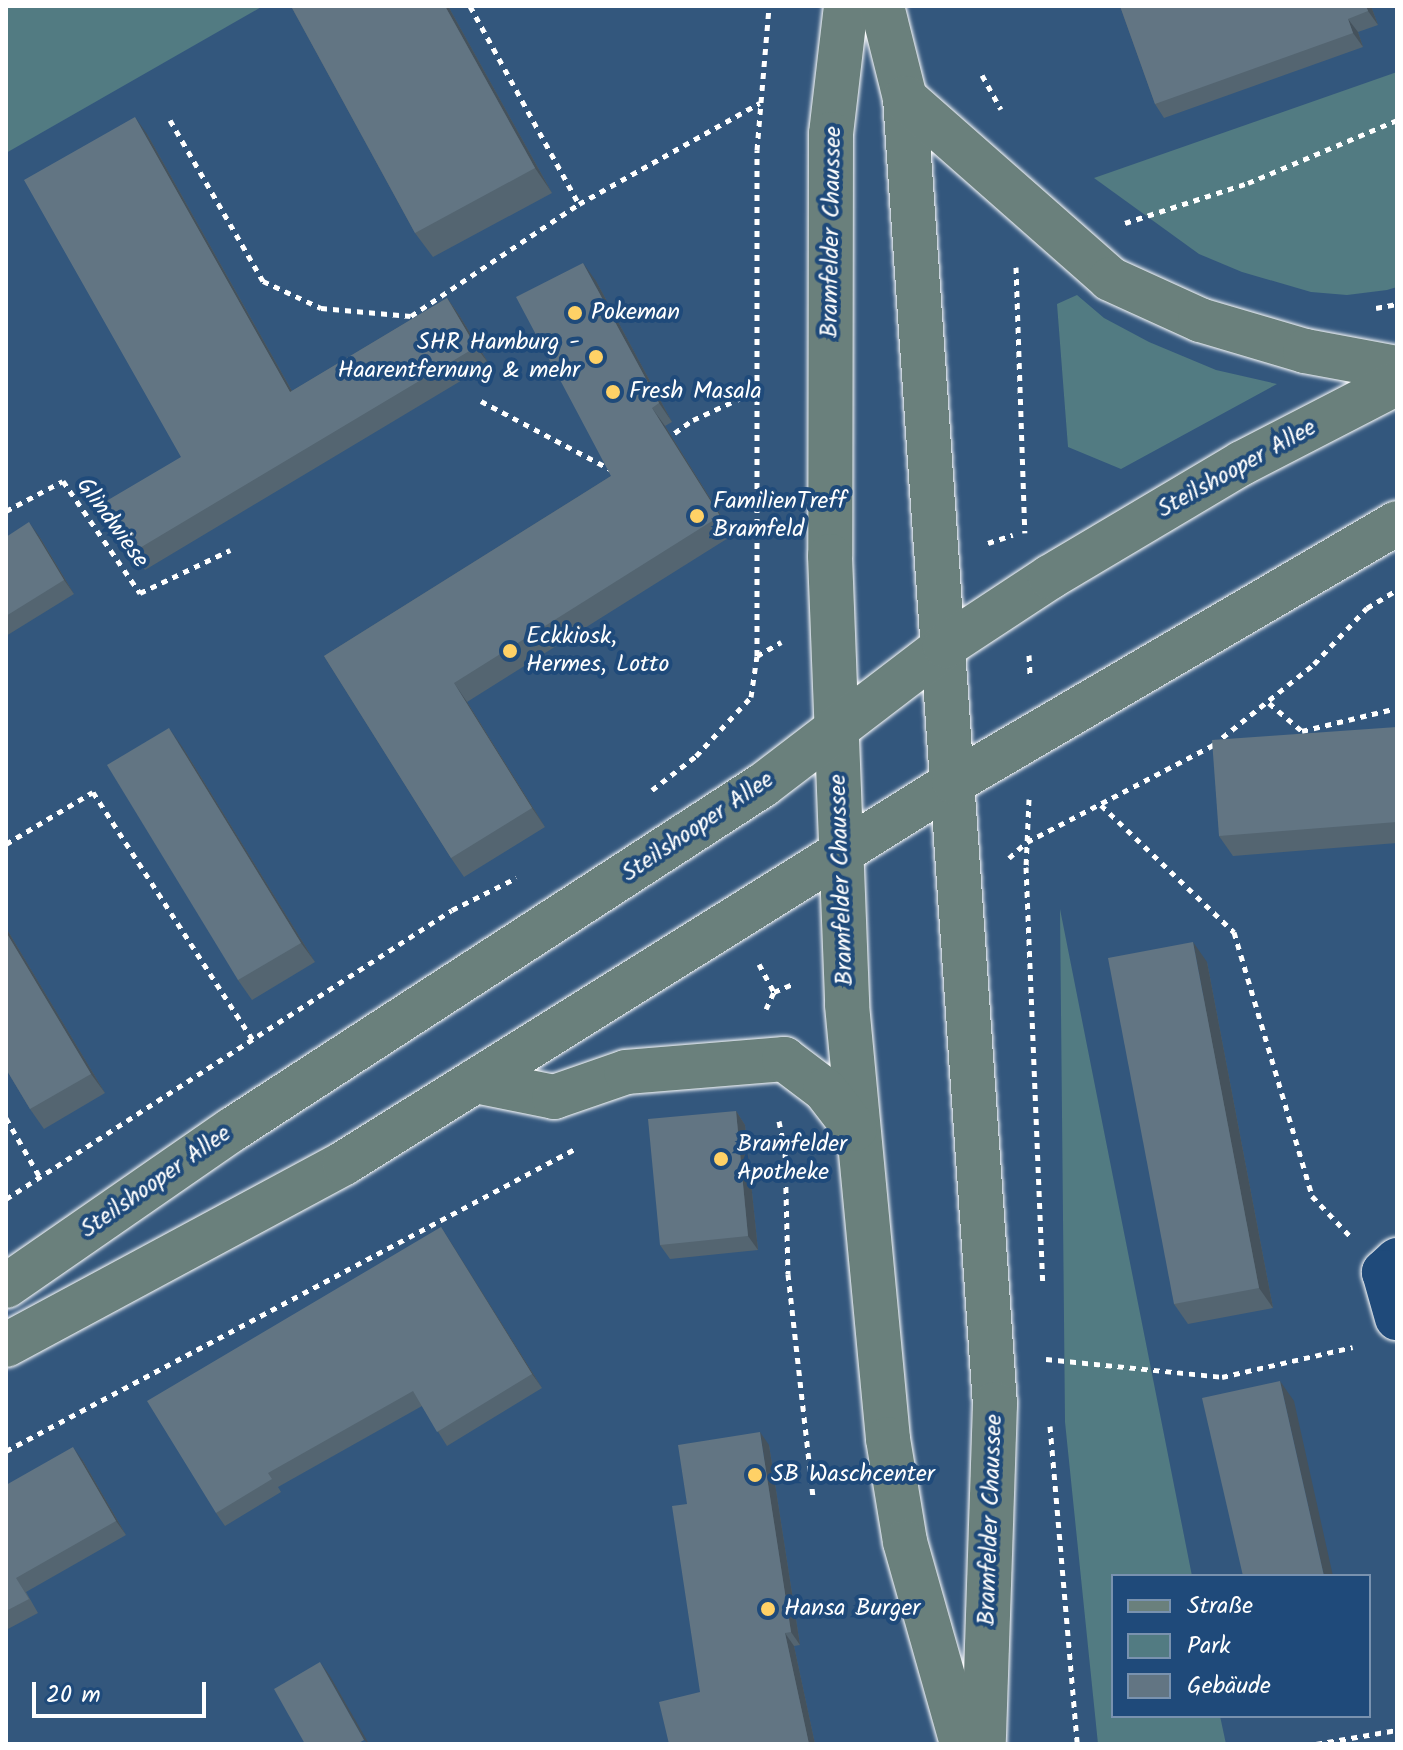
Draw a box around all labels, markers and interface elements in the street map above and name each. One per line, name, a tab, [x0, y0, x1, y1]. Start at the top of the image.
street label: Bramfelder Chaussee	[816, 126, 848, 338]
place label: Pokeman	[591, 299, 680, 327]
marker: Pokeman	[566, 304, 584, 322]
place label: SHR Hamburg - Haarentfernung & mehr	[337, 329, 580, 385]
marker: SHR Hamburg - Haarentfernung & mehr	[587, 348, 605, 366]
place label: Fresh Masala	[629, 378, 762, 406]
marker: Fresh Masala	[604, 383, 622, 401]
street label: Steilshooper Allee	[1153, 413, 1321, 525]
street label: Glindwiese	[70, 472, 154, 574]
place label: FamilienTreff Bramfeld	[713, 488, 846, 544]
marker: FamilienTreff Bramfeld	[688, 507, 706, 525]
place label: Eckkiosk, Hermes, Lotto	[526, 623, 669, 679]
marker: Eckkiosk, Hermes, Lotto	[501, 642, 519, 660]
street label: Steilshooper Allee	[617, 766, 779, 888]
street label: Bramfelder Chaussee	[824, 774, 860, 986]
street label: Steilshooper Allee	[75, 1119, 237, 1245]
place label: Bramfelder Apotheke	[737, 1131, 847, 1187]
marker: Bramfelder Apotheke	[712, 1150, 730, 1168]
street label: Bramfelder Chaussee	[973, 1414, 1009, 1626]
place label: SB Waschcenter	[771, 1461, 935, 1489]
marker: SB Waschcenter	[746, 1466, 764, 1484]
legend	[1111, 1574, 1371, 1718]
text: Straße	[1187, 1587, 1253, 1626]
place label: Hansa Burger	[784, 1595, 920, 1623]
marker: Hansa Burger	[759, 1600, 777, 1618]
text: Park	[1187, 1627, 1231, 1666]
scale bar	[36, 1666, 210, 1716]
text: Gebäude	[1187, 1667, 1271, 1706]
text: 20 m	[46, 1676, 101, 1715]

